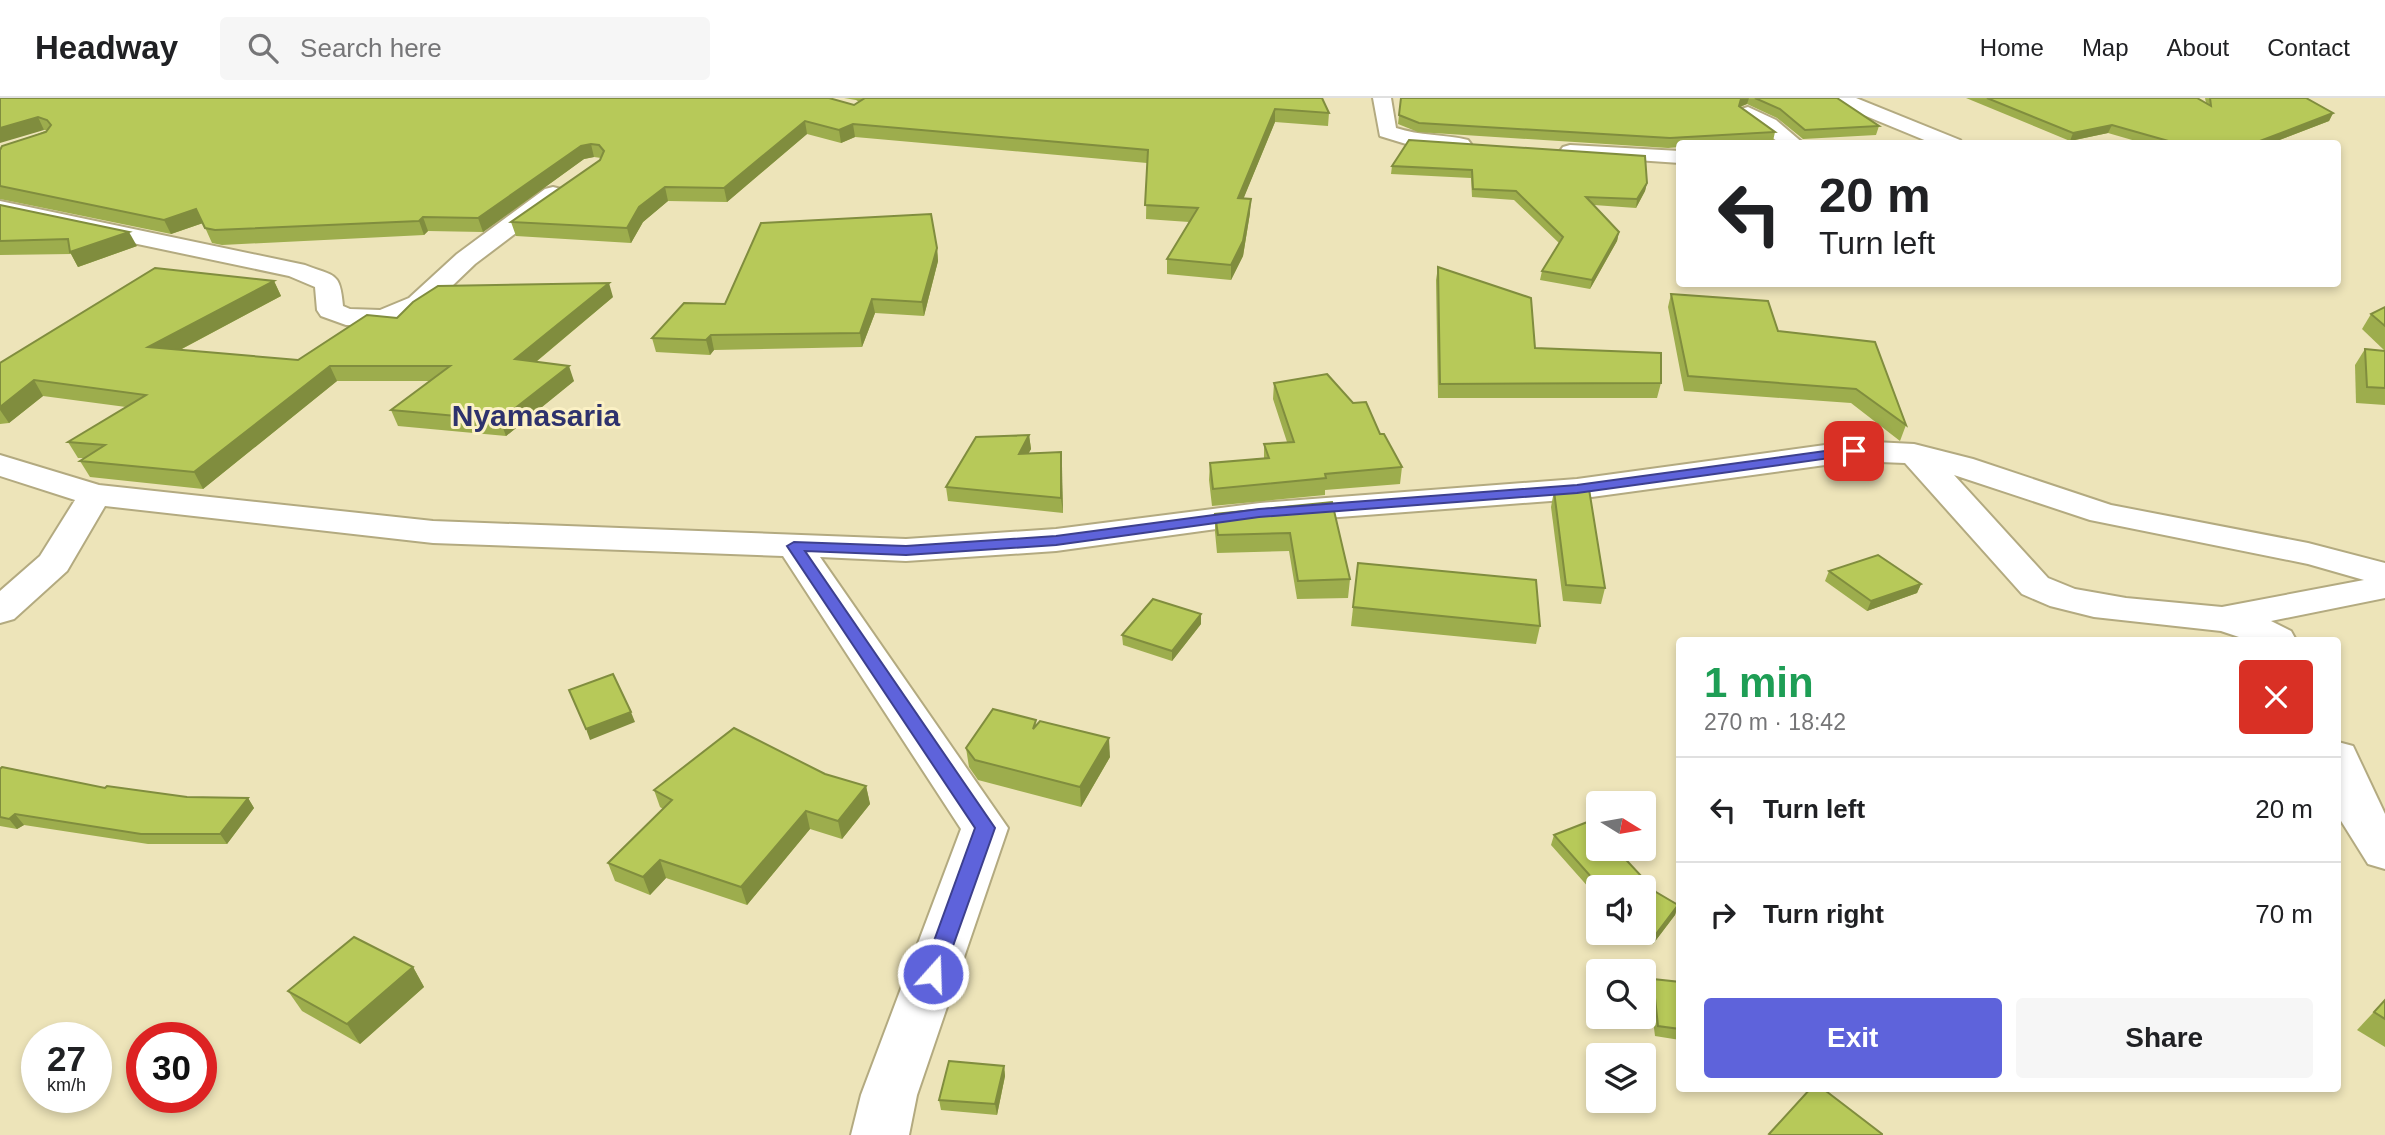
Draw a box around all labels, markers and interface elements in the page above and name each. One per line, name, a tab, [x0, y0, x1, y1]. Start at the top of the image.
search box	[220, 17, 710, 80]
text: Headway	[35, 29, 178, 66]
icon: search	[244, 29, 282, 67]
text: Search here	[300, 33, 442, 63]
text: Home	[1980, 34, 2044, 61]
text: Map	[2082, 34, 2129, 61]
text: About	[2167, 34, 2229, 61]
text: Contact	[2267, 34, 2350, 61]
icon: left	[1704, 168, 1795, 259]
text: 20 m	[1819, 168, 1931, 222]
text: Turn left	[1819, 225, 1935, 261]
district label: Nyamasaria	[452, 399, 621, 432]
pin	[1824, 421, 1884, 481]
icon: arrive	[1835, 432, 1873, 470]
text: 1 min	[1704, 659, 1814, 706]
button: close	[2239, 660, 2313, 734]
text: 270 m · 18:42	[1704, 709, 1846, 735]
north arrow	[1586, 791, 1656, 861]
map controls	[1586, 791, 1656, 1113]
icon: left	[1704, 791, 1742, 829]
text: Turn left	[1763, 794, 1865, 824]
text: 20 m	[2255, 794, 2313, 824]
button: sound	[1586, 875, 1656, 945]
icon: right	[1704, 896, 1742, 934]
text: Turn right	[1763, 899, 1884, 929]
text: 70 m	[2255, 899, 2313, 929]
position arrow	[896, 937, 970, 1011]
button: search	[1586, 959, 1656, 1029]
button: Exit	[1704, 998, 2002, 1078]
button: Share	[2016, 998, 2313, 1078]
speed limit sign: 30	[126, 1022, 217, 1113]
text: 27	[47, 1039, 86, 1078]
button: layers	[1586, 1043, 1656, 1113]
text: km/h	[47, 1075, 86, 1095]

